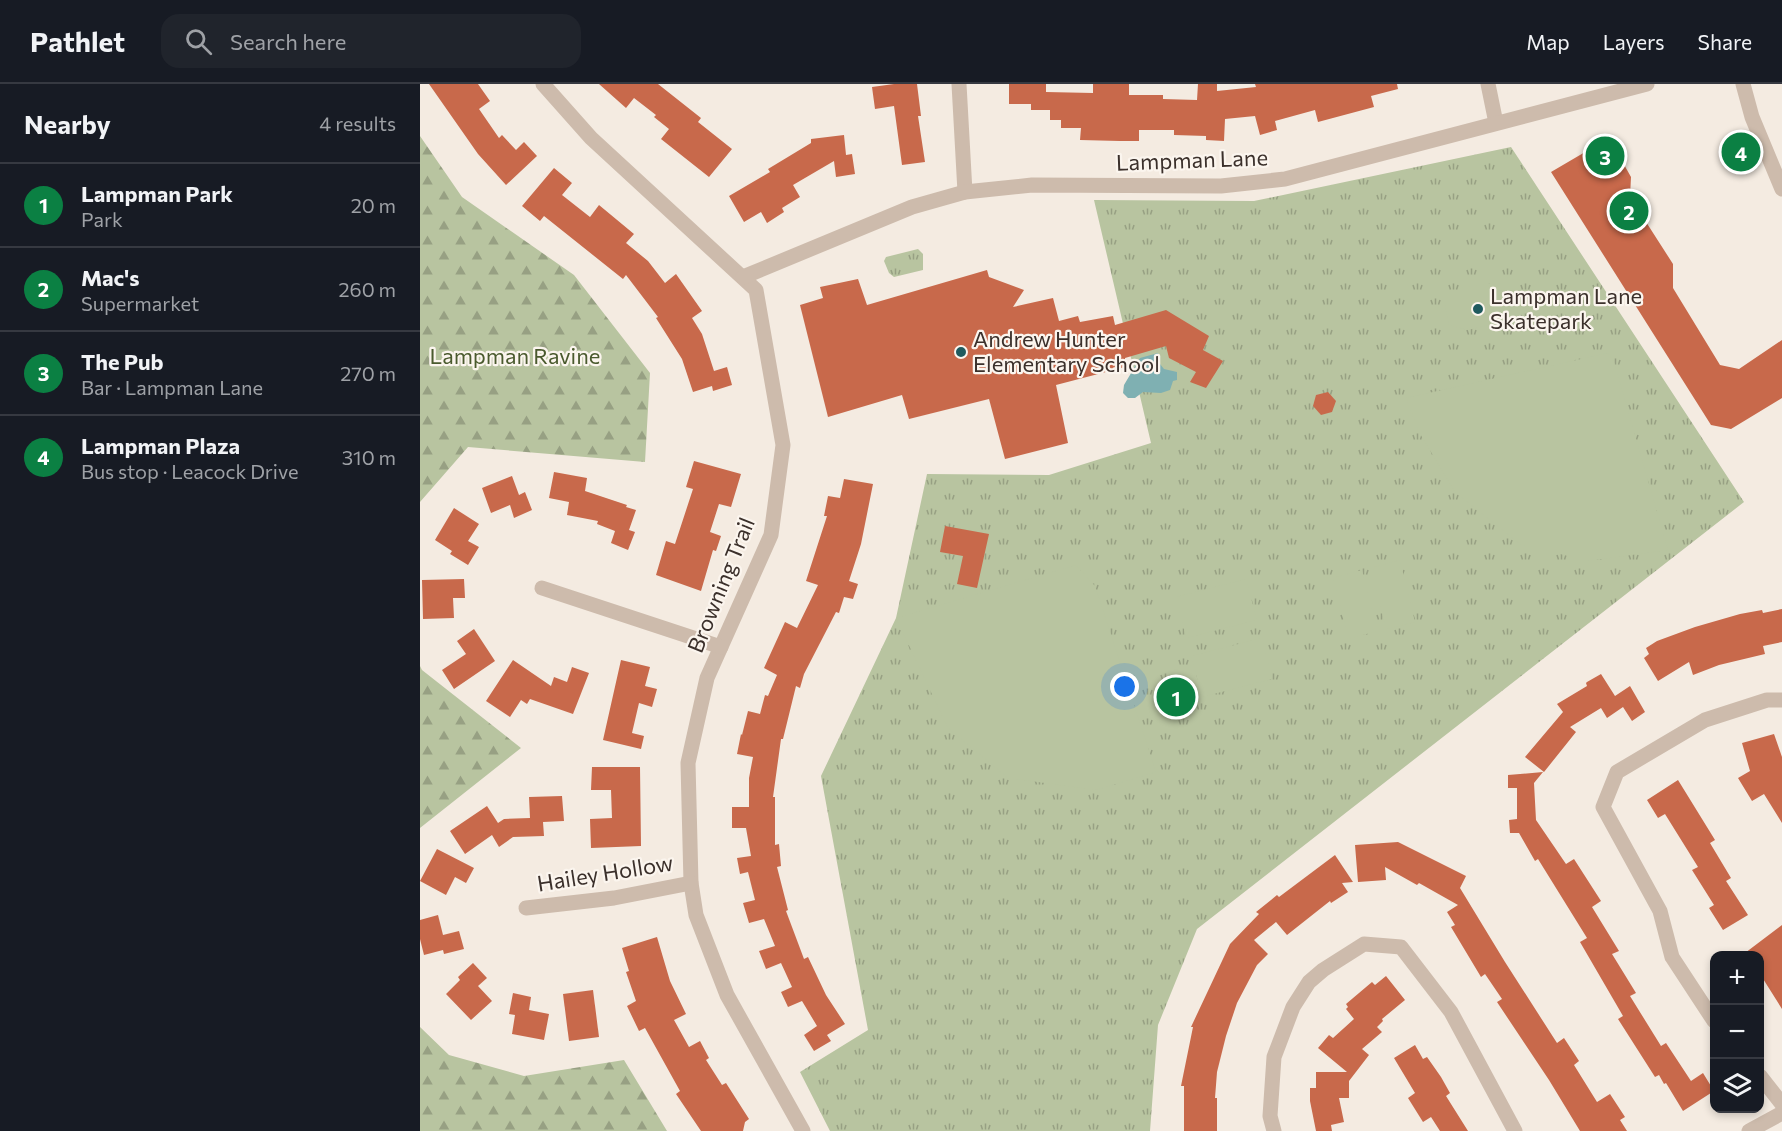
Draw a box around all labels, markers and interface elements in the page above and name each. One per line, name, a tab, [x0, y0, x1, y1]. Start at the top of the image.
search box	[161, 14, 581, 68]
text: Pathlet	[30, 24, 125, 58]
icon: search	[182, 25, 215, 58]
text: Search here	[230, 28, 346, 55]
text: Map	[1526, 29, 1570, 54]
text: Layers	[1603, 29, 1665, 54]
text: Share	[1698, 29, 1752, 54]
text: Nearby	[24, 108, 111, 139]
text: 4 results	[319, 111, 396, 135]
pin: 4	[1722, 130, 1760, 174]
pin: 3	[1586, 134, 1624, 178]
street label: Lampman Lane	[1115, 143, 1268, 176]
text: Lampman Park	[81, 180, 233, 207]
pin: 2	[1610, 188, 1648, 234]
text: 1	[39, 193, 48, 217]
text: 20 m	[351, 193, 396, 217]
text: Park	[81, 207, 123, 231]
text: Mac's	[81, 264, 139, 291]
text: 2	[38, 277, 49, 301]
text: 260 m	[338, 277, 396, 301]
place label: Lampman Lane Skatepark	[1490, 282, 1642, 334]
text: Supermarket	[81, 291, 199, 315]
marker: Lampman Lane Skatepark	[1471, 302, 1485, 316]
place label: Andrew Hunter Elementary School	[973, 325, 1160, 377]
park label: Lampman Ravine	[430, 342, 600, 369]
marker: Andrew Hunter Elementary School	[954, 345, 968, 359]
text: The Pub	[81, 348, 164, 375]
text: 3	[38, 361, 49, 385]
text: 270 m	[340, 361, 396, 385]
text: Bar · Lampman Lane	[81, 375, 263, 399]
text: Lampman Plaza	[81, 432, 240, 459]
text: 4	[37, 445, 50, 469]
text: 310 m	[342, 445, 396, 469]
text: Bus stop · Leacock Drive	[81, 459, 298, 483]
street label: Browning Trail	[681, 513, 760, 656]
your location	[1110, 672, 1139, 701]
pin: 1	[1156, 674, 1196, 720]
street label: Hailey Hollow	[535, 848, 675, 897]
map controls	[1710, 951, 1764, 1113]
button: +	[1710, 951, 1764, 1005]
button: −	[1710, 1005, 1764, 1059]
button: layers	[1710, 1059, 1764, 1113]

